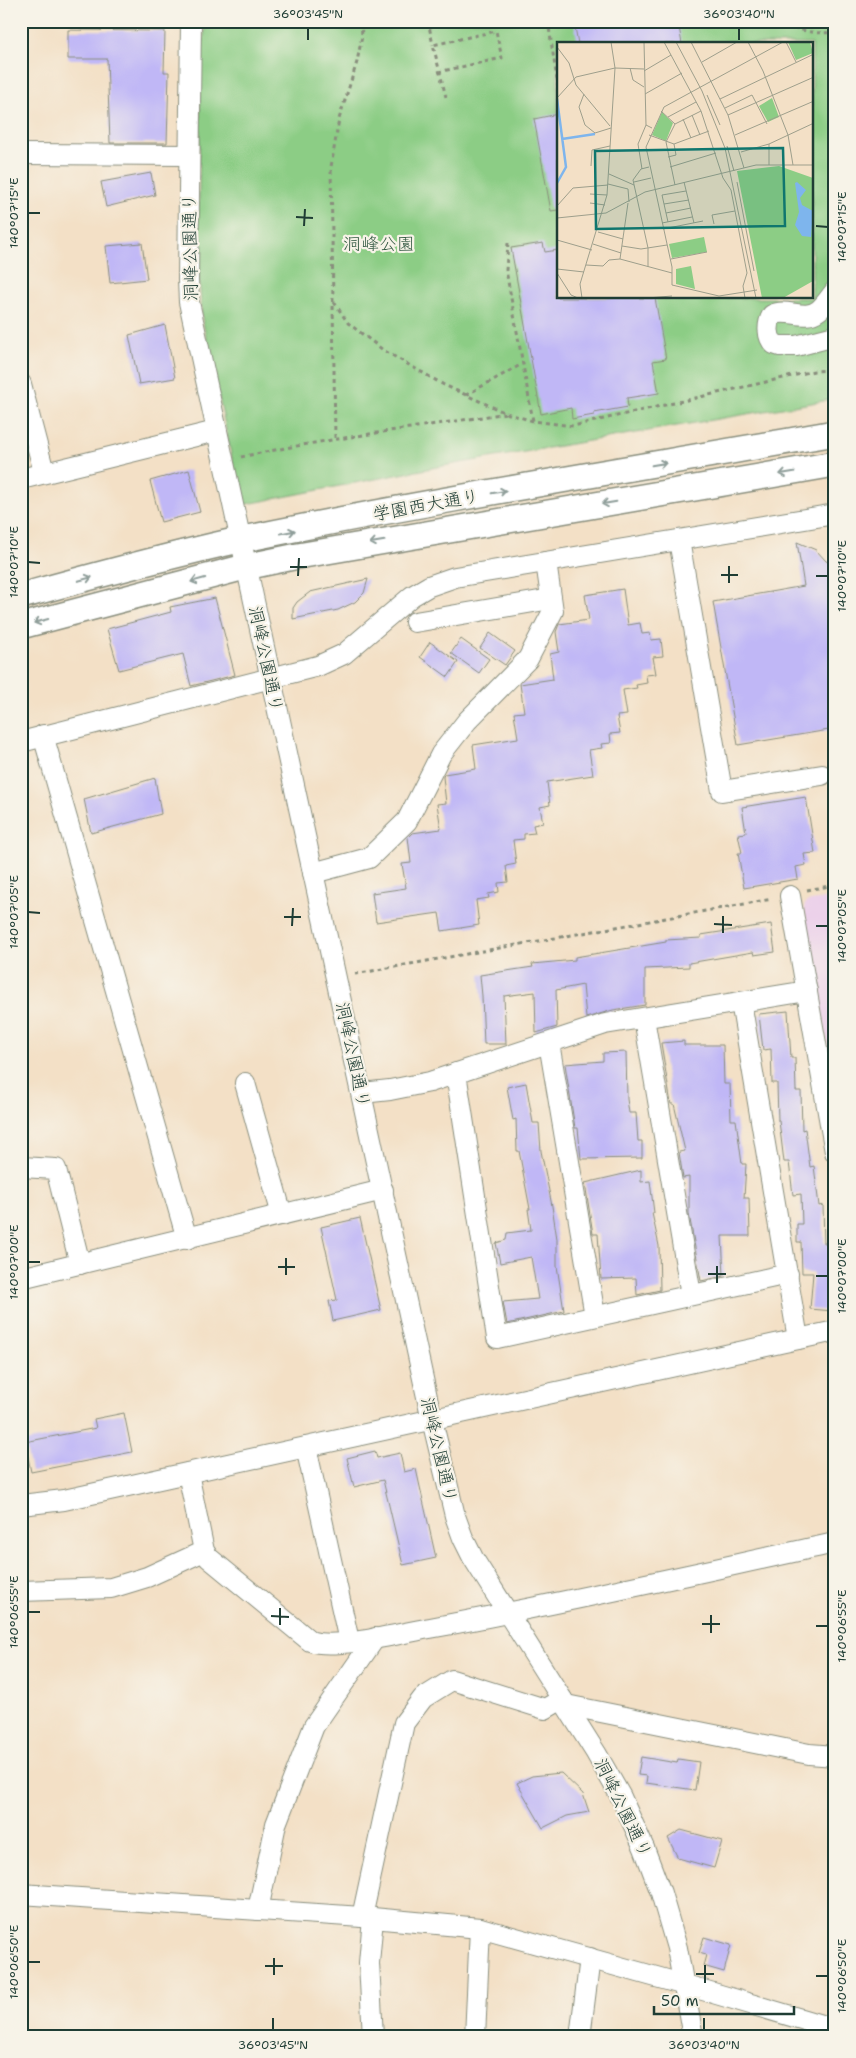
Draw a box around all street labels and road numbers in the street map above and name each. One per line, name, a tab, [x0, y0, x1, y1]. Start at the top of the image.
street label: 洞峰公園通り	[177, 193, 203, 301]
street label: 学園西大通り	[371, 484, 481, 526]
street label: 洞峰公園通り	[243, 604, 289, 714]
street label: 洞峰公園通り	[330, 1000, 376, 1110]
street label: 洞峰公園通り	[415, 1395, 463, 1505]
street label: 洞峰公園通り	[589, 1754, 657, 1862]

